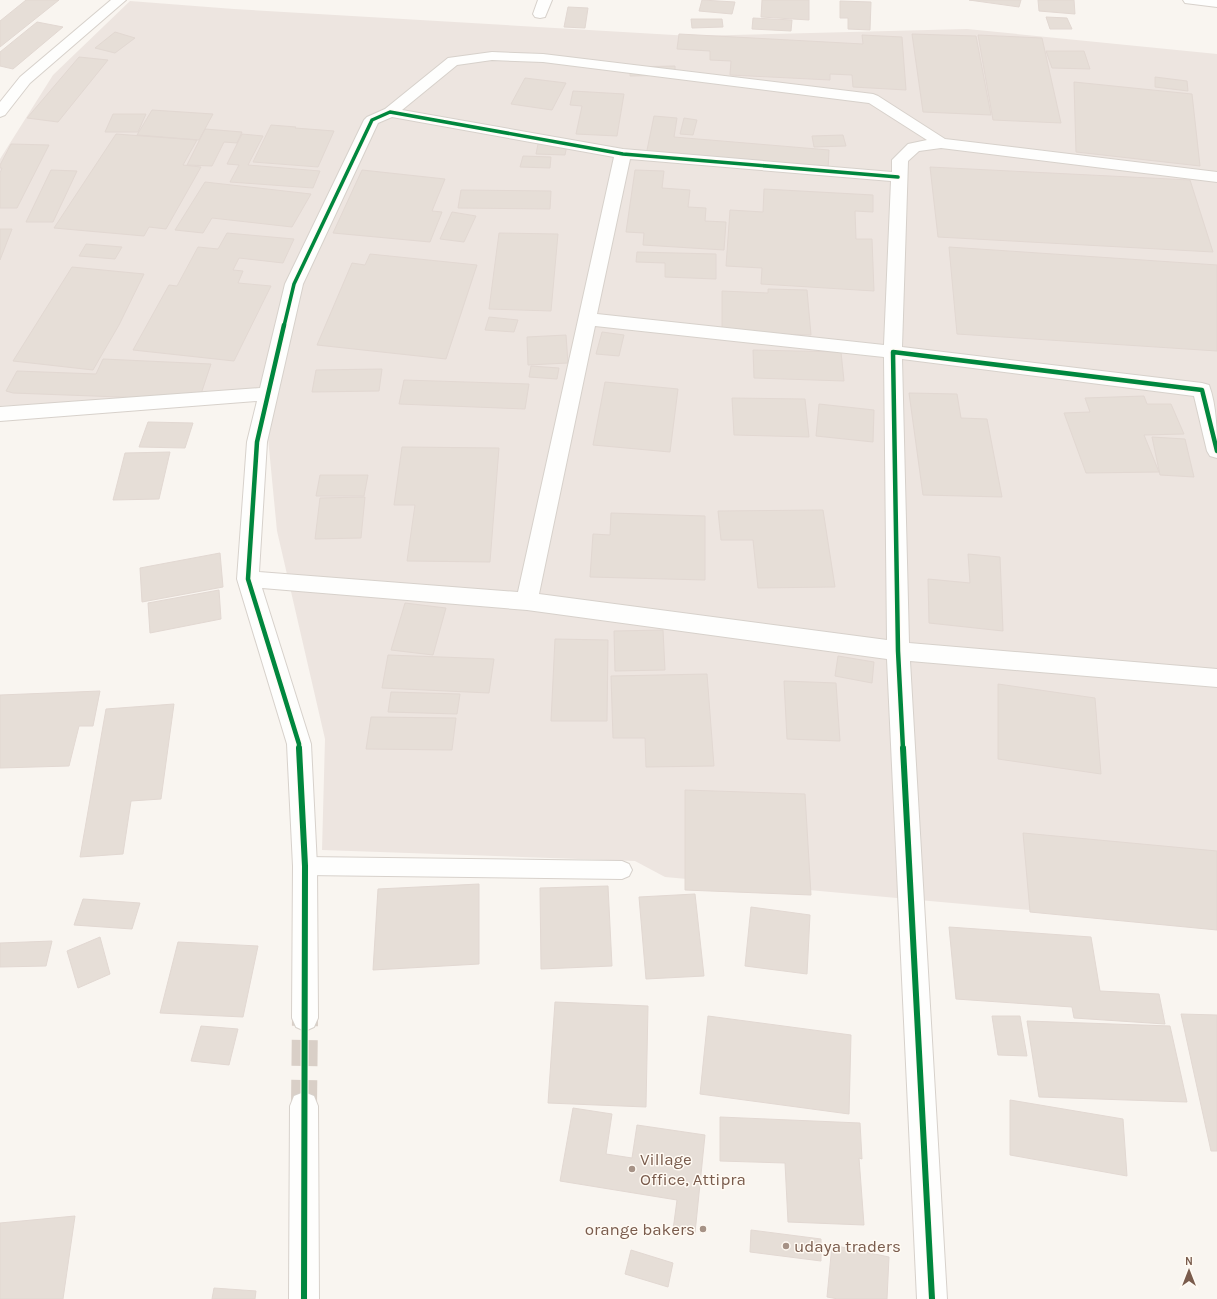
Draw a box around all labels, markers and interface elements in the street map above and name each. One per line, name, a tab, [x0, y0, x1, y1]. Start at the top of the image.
place label: Village Office, Attipra	[640, 1149, 746, 1189]
marker: Village Office, Attipra	[627, 1164, 637, 1174]
place label: orange bakers	[585, 1219, 695, 1239]
marker: orange bakers	[698, 1224, 708, 1234]
place label: udaya traders	[794, 1236, 901, 1256]
marker: udaya traders	[781, 1241, 791, 1251]
north arrow	[1169, 1251, 1209, 1291]
text: N	[1185, 1255, 1193, 1268]

